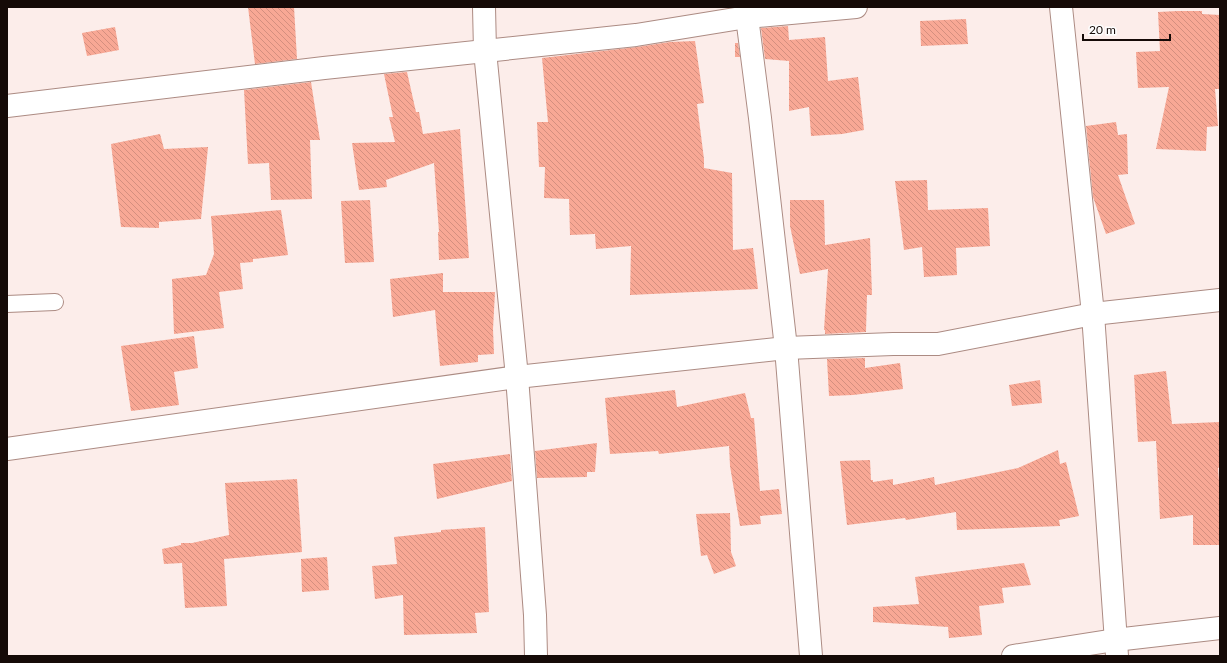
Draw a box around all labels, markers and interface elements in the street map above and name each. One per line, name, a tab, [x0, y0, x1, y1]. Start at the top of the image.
scale bar	[1083, 16, 1170, 42]
text: 20 m	[1089, 22, 1116, 37]

